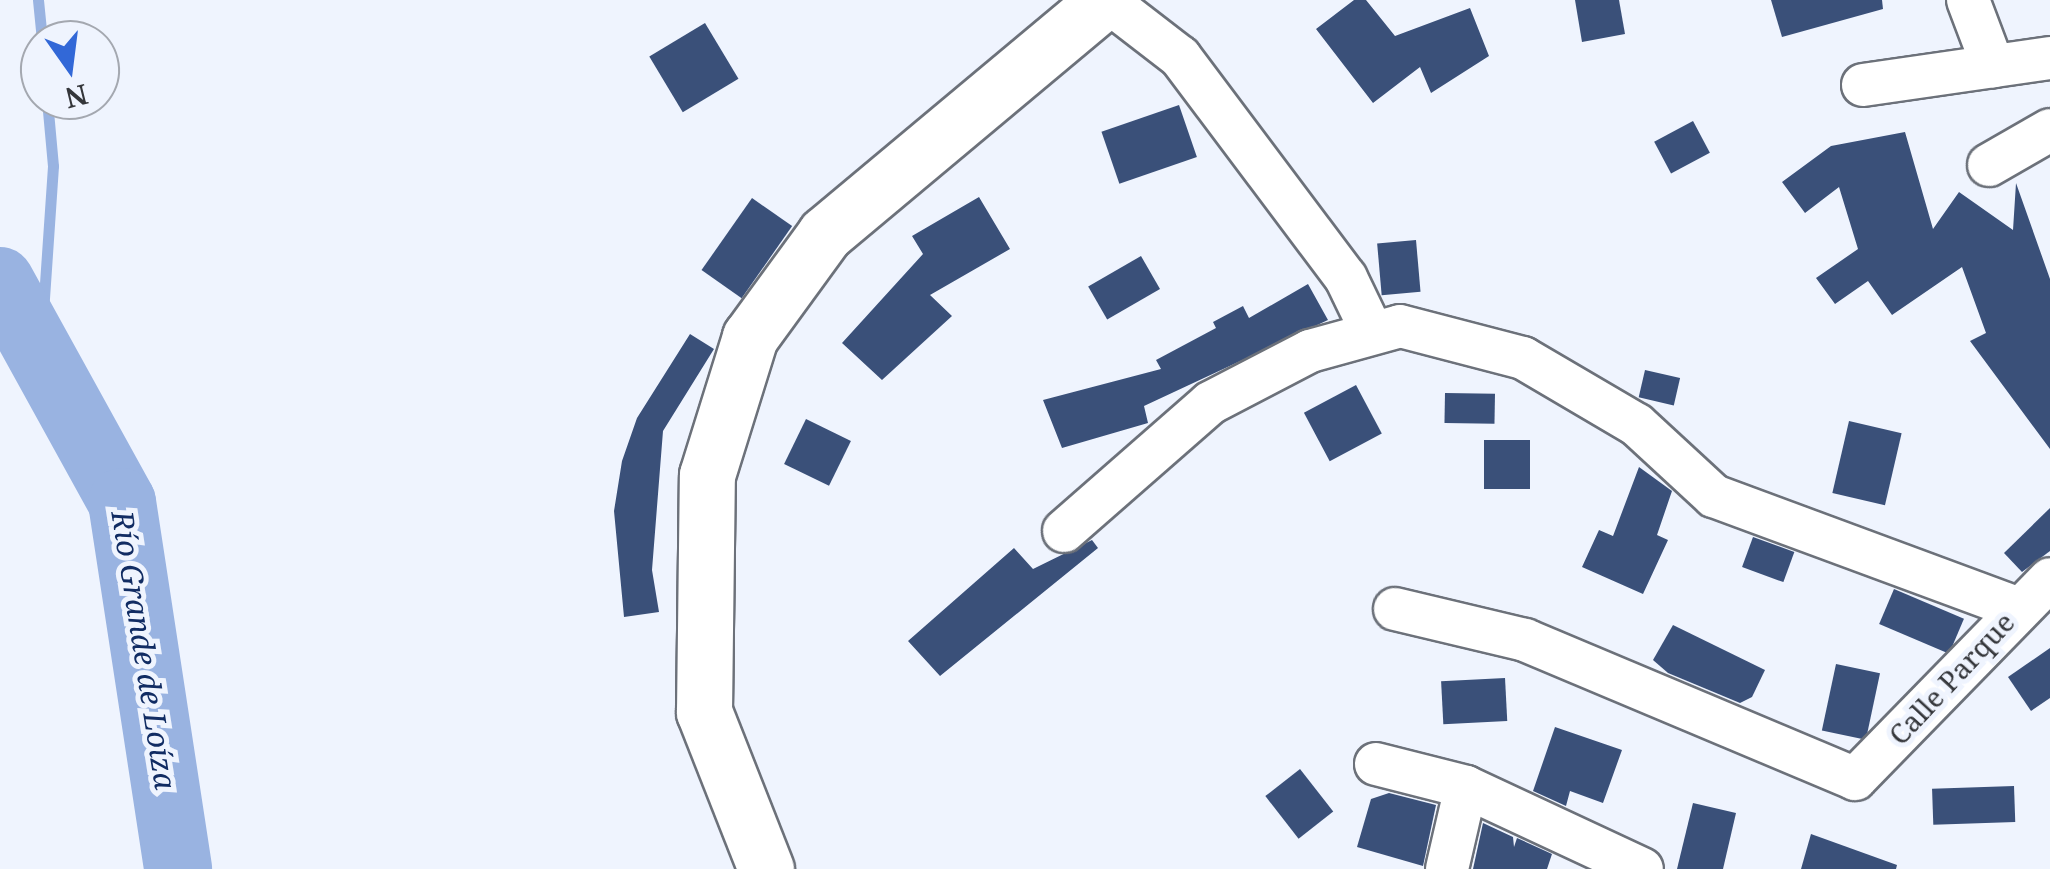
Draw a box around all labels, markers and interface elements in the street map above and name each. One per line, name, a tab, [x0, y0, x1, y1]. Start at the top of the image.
north arrow	[20, 20, 120, 120]
text: N	[61, 76, 92, 118]
water label: Río Grande de Loíza	[104, 508, 184, 792]
street label: Calle Parque	[1881, 605, 2021, 751]

